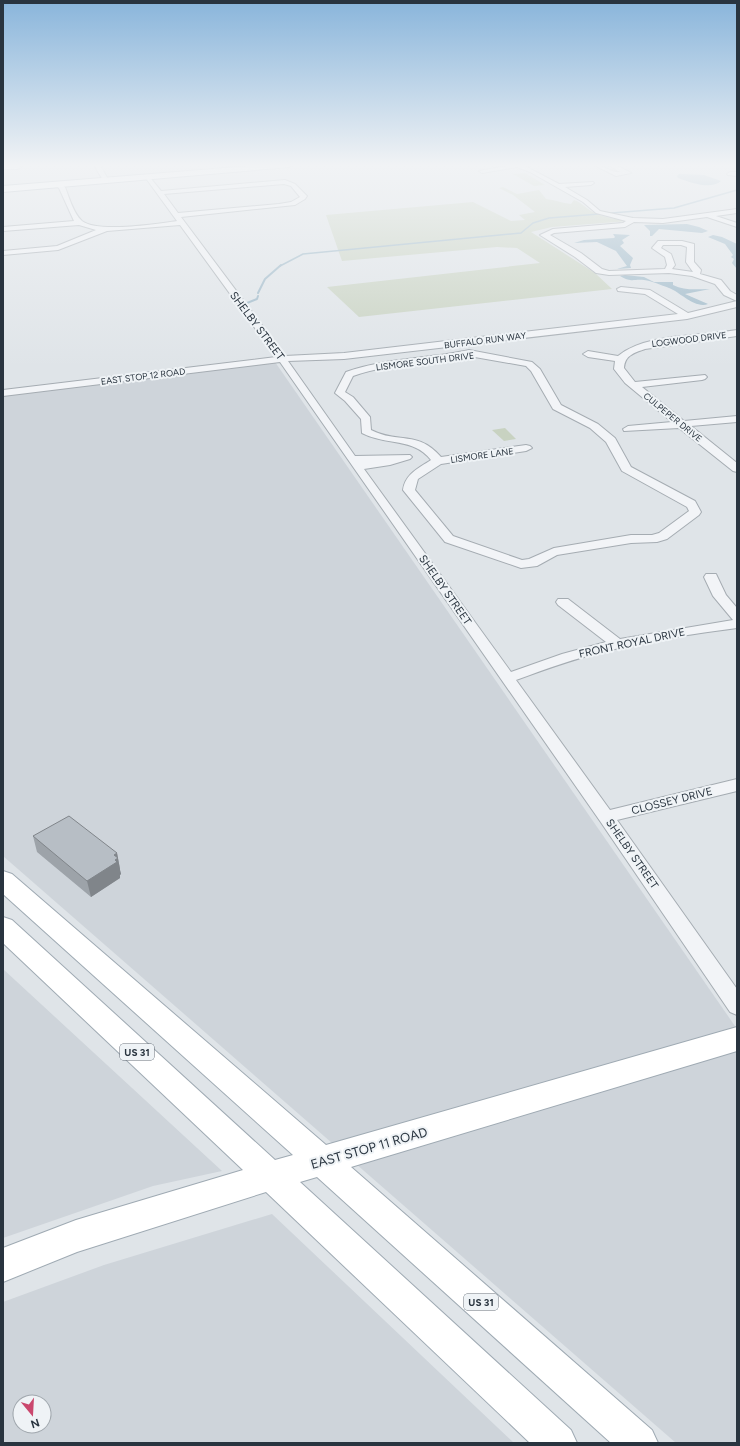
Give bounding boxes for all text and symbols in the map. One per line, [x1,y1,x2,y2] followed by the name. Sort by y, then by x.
[227,289,287,363] street label: SHELBY STREET
[443,329,527,350] street label: BUFFALO RUN WAY
[651,329,727,349] street label: LOGWOOD DRIVE
[375,350,475,372] street label: LISMORE SOUTH DRIVE
[100,365,186,387] street label: EAST STOP 12 ROAD
[641,390,705,444] street label: CULPEPER DRIVE
[450,445,514,465] street label: LISMORE LANE
[416,553,474,627] street label: SHELBY STREET
[578,625,686,661] street label: FRONT ROYAL DRIVE
[630,785,714,817] street label: CLOSSEY DRIVE
[603,817,661,891] street label: SHELBY STREET
[120,1044,154,1060] road number: US 31
[309,1124,429,1172] street label: EAST STOP 11 ROAD
[464,1294,498,1310] road number: US 31
[12,1394,52,1434] north arrow
[29,1416,41,1431] text: N

